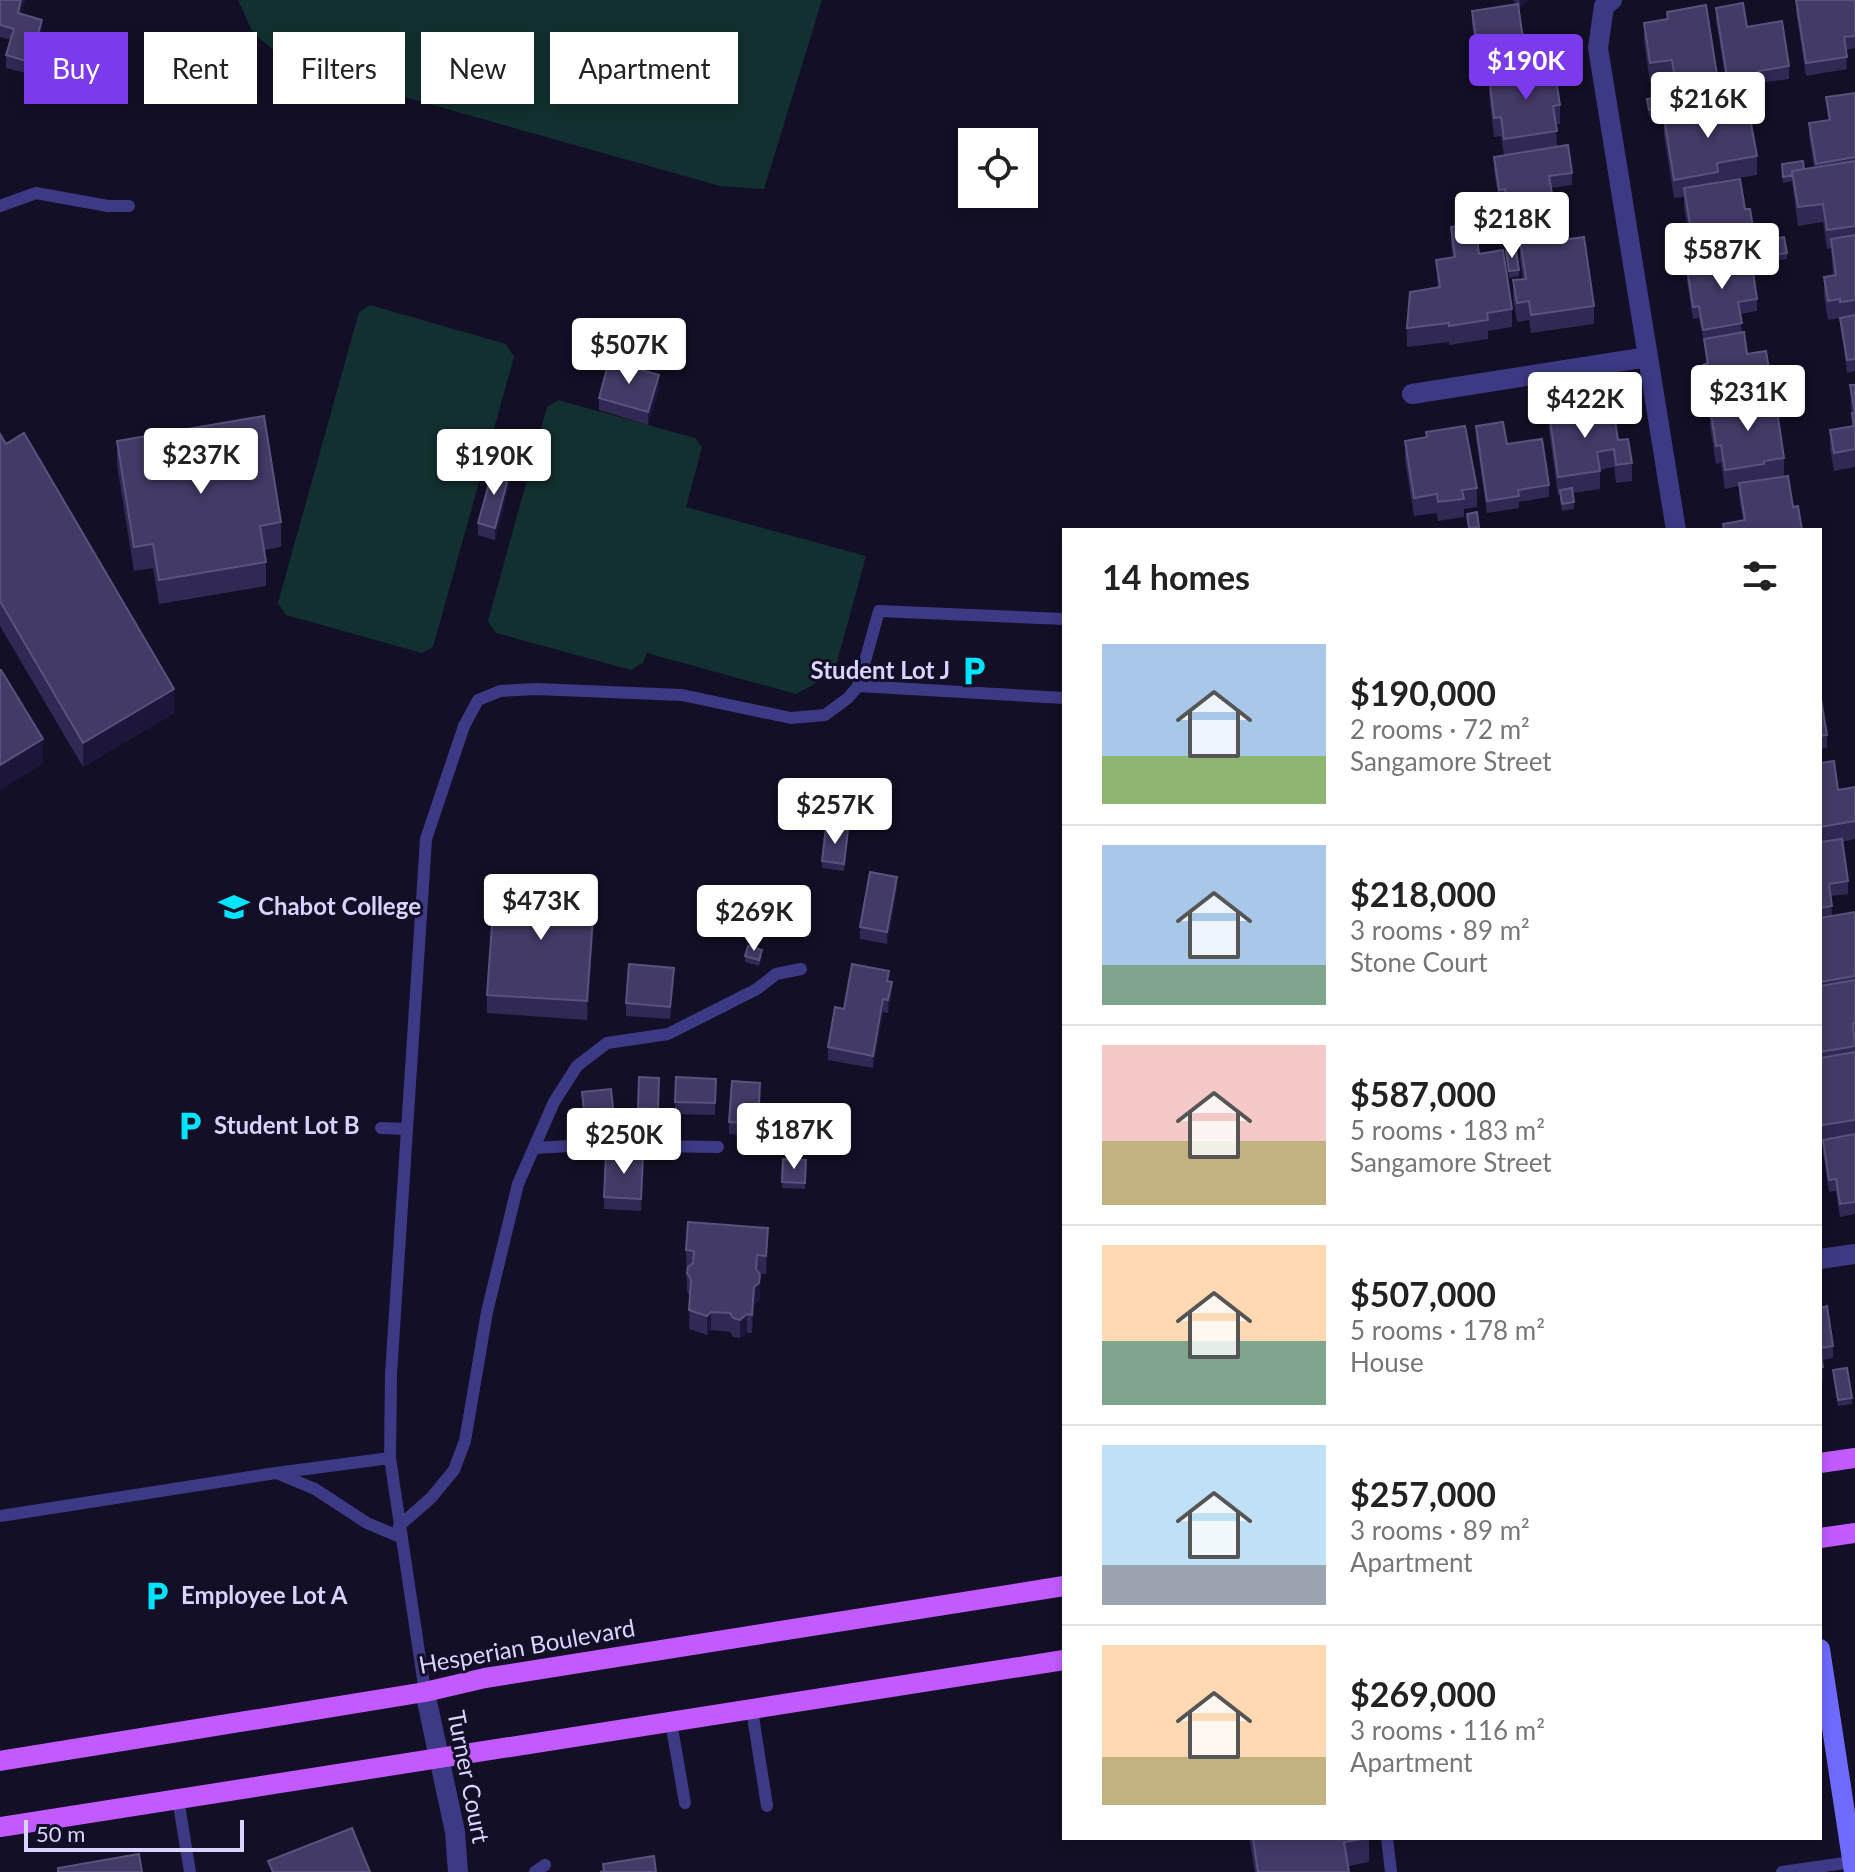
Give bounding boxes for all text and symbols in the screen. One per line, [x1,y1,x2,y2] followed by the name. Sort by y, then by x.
[24,32,128,104] chip: Buy
[144,32,257,104] chip: Rent
[273,32,405,104] chip: Filters
[421,32,534,104] chip: New
[550,32,738,104] chip: Apartment
[1470,34,1582,102] pin: $190K
[1487,44,1565,76] text: $190K
[1652,72,1764,140] pin: $216K
[1669,82,1747,114] text: $216K
[958,128,1038,208] map controls
[958,128,1038,208] button: locate
[1456,192,1568,260] pin: $218K
[1473,202,1551,234] text: $218K
[1666,223,1778,291] pin: $587K
[1683,233,1761,265] text: $587K
[573,318,685,386] pin: $507K
[590,328,668,360] text: $507K
[1692,365,1804,433] pin: $231K
[1529,372,1641,440] pin: $422K
[1709,375,1787,407] text: $231K
[1546,382,1624,414] text: $422K
[145,428,257,496] pin: $237K
[438,429,550,497] pin: $190K
[162,438,240,470] text: $237K
[455,439,533,471] text: $190K
[1738,554,1782,598] icon: filters
[1102,556,1250,597] text: 14 homes
[957,654,991,688] parking icon: Student Lot J
[811,655,950,684] place label: Student Lot J
[1350,672,1496,713] text: $190,000
[1166,676,1262,772] icon: home
[1350,713,1530,745] text: 2 rooms · 72 m²
[1350,745,1552,777] text: Sangamore Street
[779,778,891,846] pin: $257K
[796,788,874,820] text: $257K
[1350,873,1496,914] text: $218,000
[485,874,597,942] pin: $473K
[1166,877,1262,973] icon: home
[502,884,580,916] text: $473K
[698,885,810,953] pin: $269K
[217,890,251,924] school or university icon: Chabot College
[258,891,421,920] place label: Chabot College
[715,895,793,927] text: $269K
[1350,914,1530,946] text: 3 rooms · 89 m²
[1350,946,1488,978] text: Stone Court
[1350,1073,1496,1114] text: $587,000
[1166,1077,1262,1173] icon: home
[738,1103,850,1171] pin: $187K
[568,1108,680,1176] pin: $250K
[173,1109,207,1143] parking icon: Student Lot B
[214,1110,360,1139] place label: Student Lot B
[755,1113,833,1145] text: $187K
[1350,1114,1545,1146] text: 5 rooms · 183 m²
[585,1118,663,1150] text: $250K
[1350,1146,1552,1178] text: Sangamore Street
[1350,1273,1496,1314] text: $507,000
[1166,1277,1262,1373] icon: home
[1350,1314,1545,1346] text: 5 rooms · 178 m²
[1350,1346,1424,1378] text: House
[1350,1473,1496,1514] text: $257,000
[1166,1477,1262,1573] icon: home
[1350,1514,1530,1546] text: 3 rooms · 89 m²
[1350,1546,1473,1578] text: Apartment
[140,1579,174,1613] parking icon: Employee Lot A
[181,1580,348,1609] place label: Employee Lot A
[416,1612,637,1679] street label: Hesperian Boulevard
[1350,1673,1496,1714] text: $269,000
[1166,1677,1262,1773] icon: home
[442,1708,497,1846] street label: Turner Court
[1350,1714,1545,1746] text: 3 rooms · 116 m²
[1350,1746,1473,1778] text: Apartment
[24,1816,244,1852] scale bar
[36,1820,85,1847] text: 50 m

